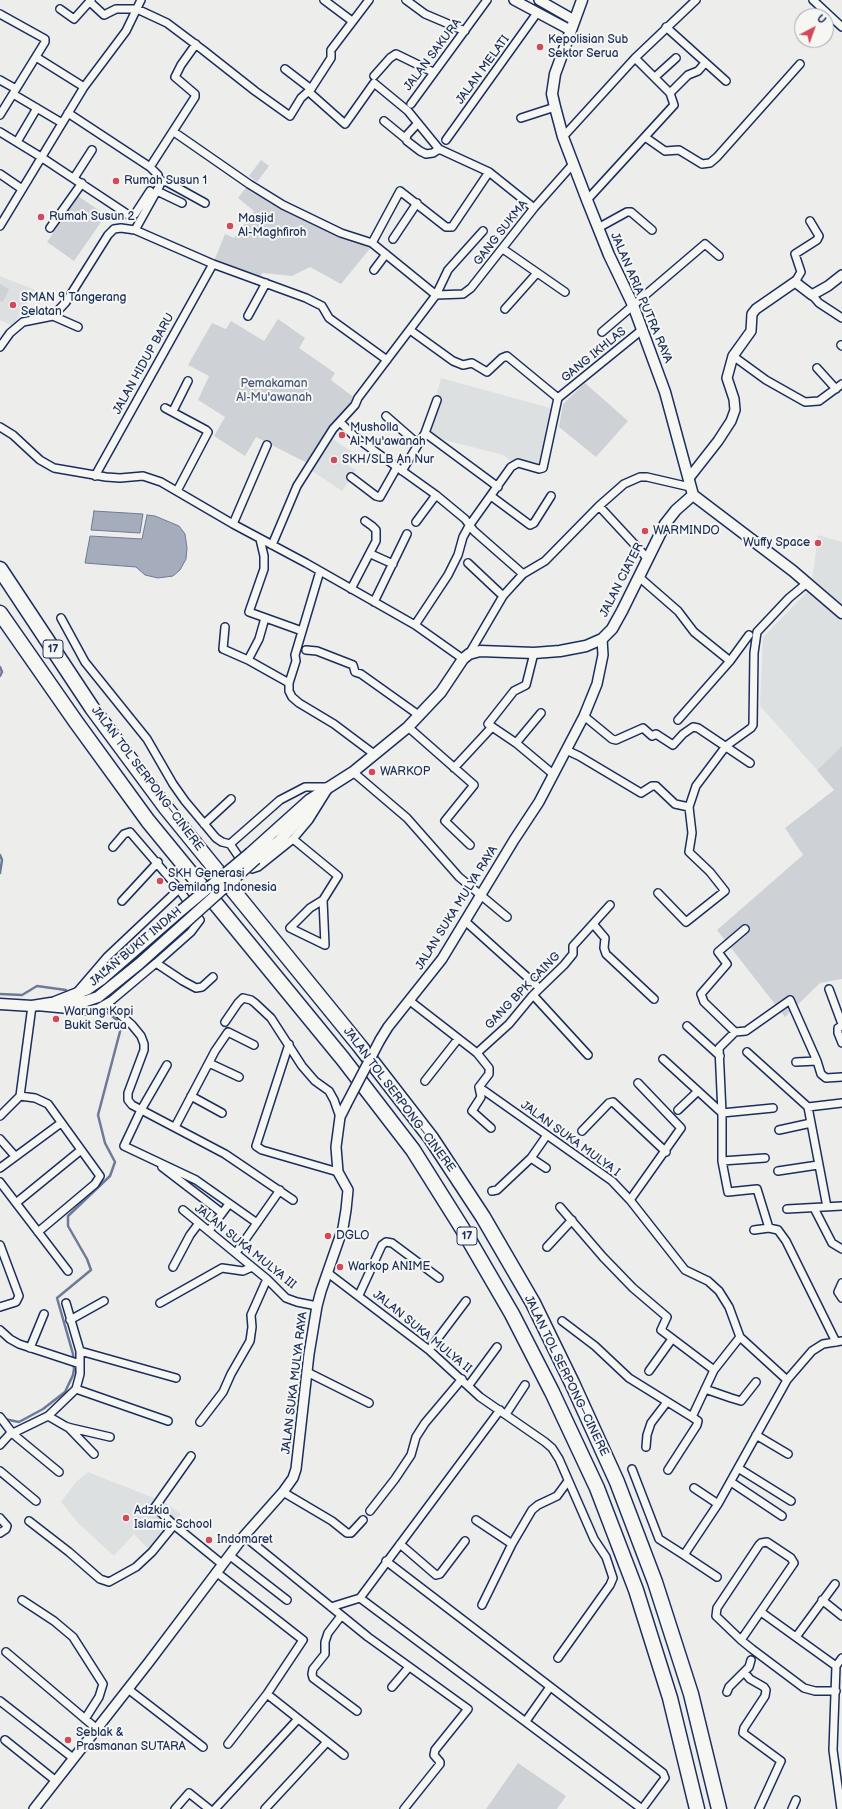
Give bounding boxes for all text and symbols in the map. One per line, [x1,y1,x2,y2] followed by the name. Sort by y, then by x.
[794,8,834,48] north arrow
[814,12,829,27] text: U
[401,16,465,94] street label: JALAN SAKURA
[453,33,513,107] street label: JALAN MELATI
[548,33,628,61] place label: Kepolisian Sub Sektor Serua
[535,42,545,52] marker: Kepolisian Sub Sektor Serua
[124,174,207,188] place label: Rumah Susun 1
[111,176,121,186] marker: Rumah Susun 1
[471,197,531,269] street label: GANG SUKMA
[49,210,134,224] place label: Rumah Susun 2
[36,212,46,222] marker: Rumah Susun 2
[238,212,306,240] place label: Masjid Al-Maghfiroh
[225,221,235,231] marker: Masjid Al-Maghfiroh
[607,231,675,365] street label: JALAN ARIA PUTRA RAYA
[21,291,127,319] place label: SMAN 9 Tangerang Selatan
[8,300,18,310] marker: SMAN 9 Tangerang Selatan
[110,311,178,417] street label: JALAN HIDUP BARU
[559,325,629,385] street label: GANG IKHLAS
[236,377,312,405] park label: Pemakaman Al-Mu'awanah
[350,421,426,449] place label: Musholla Al-Mu'awanah
[337,430,347,440] marker: Musholla Al-Mu'awanah
[342,453,434,467] place label: SKH/SLB An Nur
[329,455,339,465] marker: SKH/SLB An Nur
[653,524,720,538] place label: WARMINDO
[640,526,650,536] marker: WARMINDO
[743,536,810,550] place label: Wuffy Space
[813,538,823,548] marker: Wuffy Space
[597,540,647,620] street label: JALAN CIATER
[43,640,63,658] road number: 17
[88,704,206,854] street label: JALAN TOL SERPONG–CINERE
[380,765,430,779] place label: WARKOP
[367,767,377,777] marker: WARKOP
[413,843,501,973] street label: JALAN SUKA MULYA RAYA
[168,867,277,895] place label: SKH Generasi Gemilang Indonesia
[155,876,165,886] marker: SKH Generasi Gemilang Indonesia
[87,904,185,990] street label: JALAN BUKIT INDAH
[482,949,564,1033] street label: GANG BPK CAING
[64,1005,133,1033] place label: Warung Kopi Bukit Serua
[51,1014,61,1024] marker: Warung Kopi Bukit Serua
[340,1025,458,1175] street label: JALAN TOL SERPONG–CINERE
[518,1098,622,1180] street label: JALAN SUKA MULYA I
[191,1202,299,1292] street label: JALAN SUKA MULYA III
[457,1227,477,1245] road number: 17
[336,1229,369,1243] place label: DGLO
[323,1231,333,1241] marker: DGLO
[348,1260,430,1274] place label: Warkop ANIME
[335,1262,345,1272] marker: Warkop ANIME
[370,1288,474,1376] street label: JALAN SUKA MULYA II
[521,1293,611,1459] street label: JALAN TOL SERPONG–CINERE
[279,1311,311,1455] street label: JALAN SUKA MULYA RAYA
[134,1504,212,1532] place label: Adzkia Islamic School
[121,1513,131,1523] marker: Adzkia Islamic School
[217,1533,273,1547] place label: Indomaret
[204,1535,214,1545] marker: Indomaret
[76,1726,186,1754] place label: Seblak & Prasmanan SUTARA
[63,1735,73,1745] marker: Seblak & Prasmanan SUTARA

